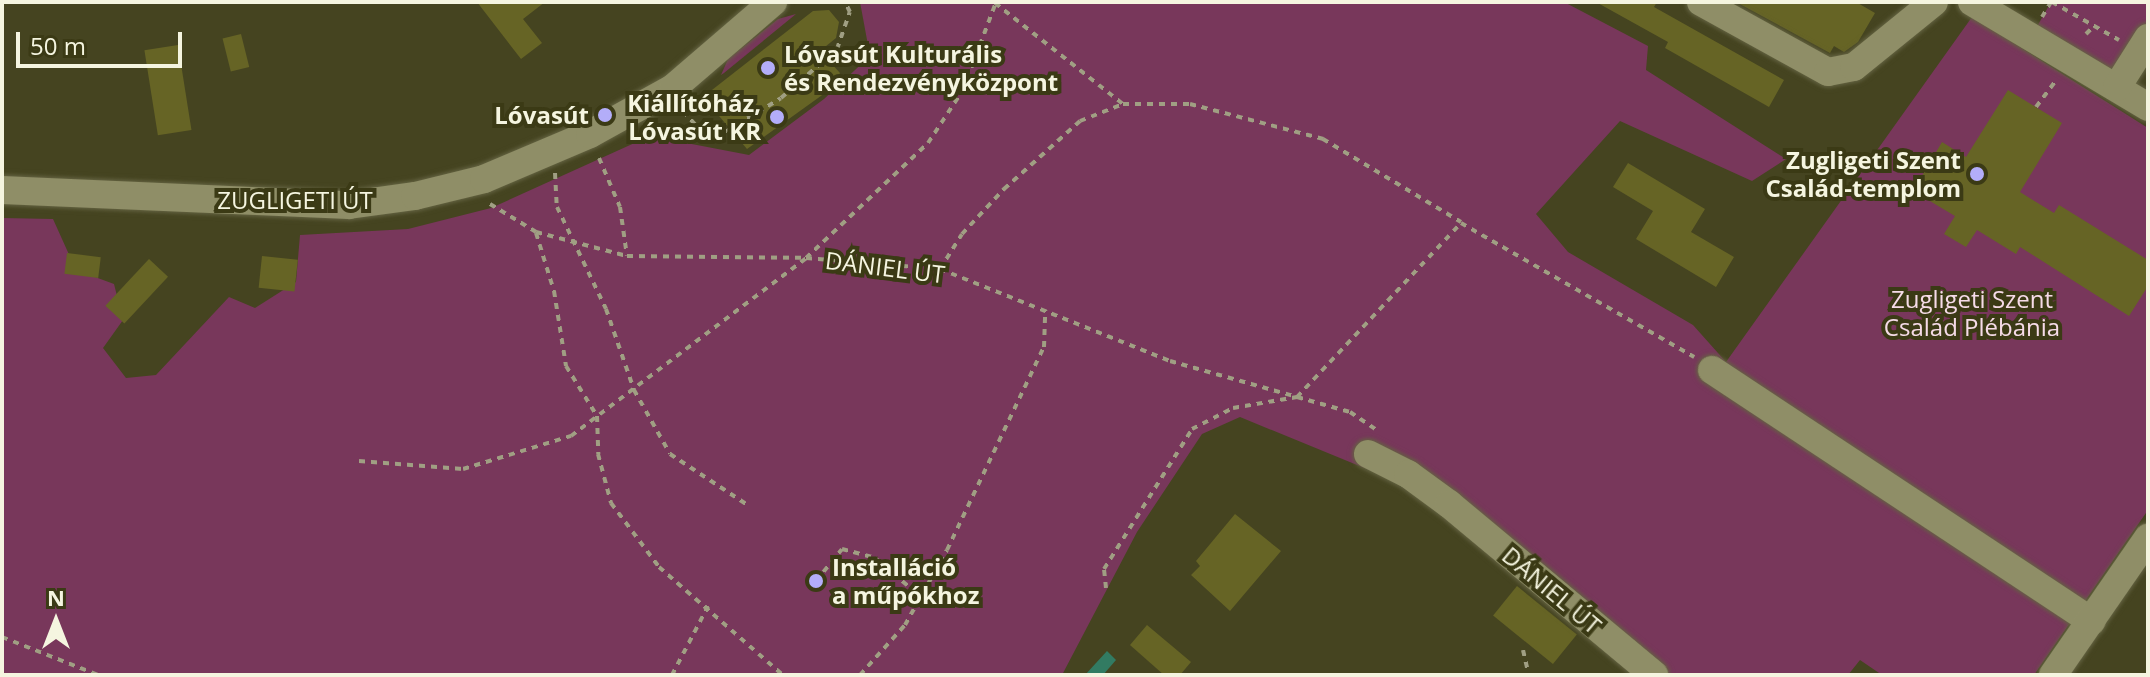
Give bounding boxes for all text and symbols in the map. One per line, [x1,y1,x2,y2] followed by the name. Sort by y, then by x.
[20,16,186,66] scale bar
[30,29,86,62] text: 50 m
[784,40,1058,96] place label: Lóvasút Kulturális és Rendezvényközpont
[759,59,777,77] marker: Lóvasút Kulturális és Rendezvényközpont
[627,89,761,145] place label: Kiállítóház, Lóvasút KR
[494,101,589,129] place label: Lóvasút
[596,106,614,124] marker: Lóvasút
[768,108,786,126] marker: Kiállítóház, Lóvasút KR
[1765,146,1961,202] place label: Zugligeti Szent Család-templom
[1968,165,1986,183] marker: Zugligeti Szent Család-templom
[217,186,373,214] street label: ZUGLIGETI ÚT
[824,245,946,289] street label: DÁNIEL ÚT
[1884,285,2060,341] park label: Zugligeti Szent Család Plébánia
[1497,540,1607,640] street label: DÁNIEL ÚT
[832,553,979,609] place label: Installáció a műpókhoz
[807,572,825,590] marker: Installáció a műpókhoz
[16,581,96,661] north arrow
[47,582,65,612] text: N

